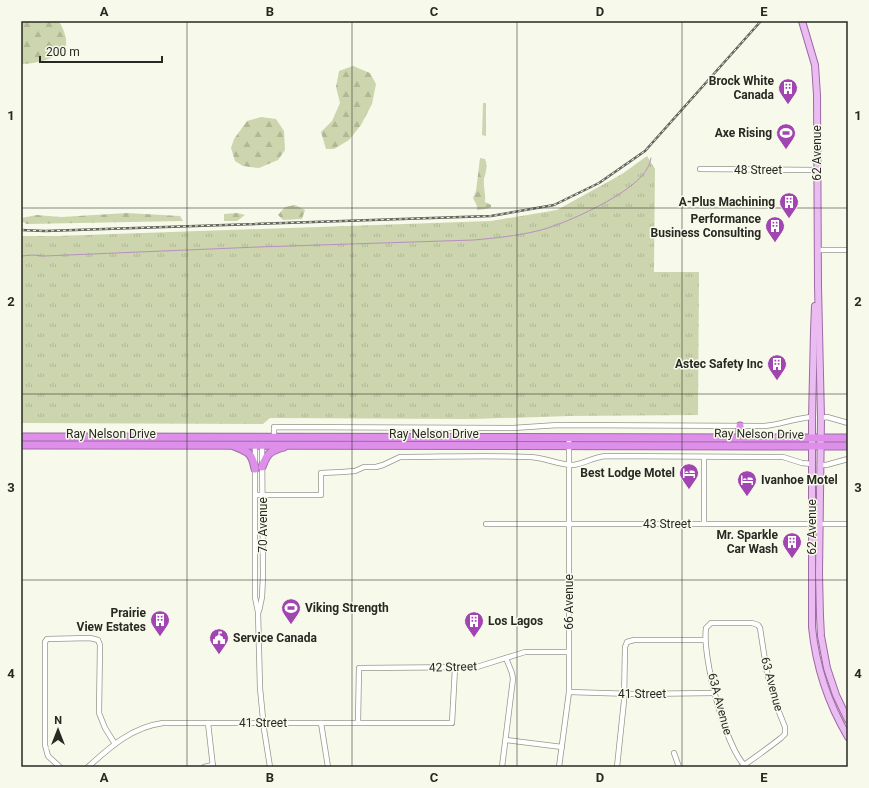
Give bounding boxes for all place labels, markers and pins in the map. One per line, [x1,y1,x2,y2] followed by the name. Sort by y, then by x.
[709,74,775,102] place label: Brock White Canada
[777,77,799,105] building icon: Brock White Canada
[775,122,797,150] sports icon: Axe Rising
[715,126,772,140] place label: Axe Rising
[778,191,800,219] building icon: A-Plus Machining
[679,195,775,209] place label: A-Plus Machining
[651,212,762,240] place label: Performance Business Consulting
[764,215,786,243] building icon: Performance Business Consulting
[766,353,788,381] building icon: Astec Safety Inc
[675,357,763,371] place label: Astec Safety Inc
[678,462,700,490] hotel icon: Best Lodge Motel
[580,466,675,480] place label: Best Lodge Motel
[736,469,758,497] hotel icon: Ivanhoe Motel
[761,473,838,487] place label: Ivanhoe Motel
[717,528,779,556] place label: Mr. Sparkle Car Wash
[781,531,803,559] building icon: Mr. Sparkle Car Wash
[280,597,302,625] sports icon: Viking Strength
[305,601,389,615] place label: Viking Strength
[77,606,147,634] place label: Prairie View Estates
[149,609,171,637] building icon: Prairie View Estates
[463,610,485,638] building icon: Los Lagos
[488,614,543,628] place label: Los Lagos
[208,627,230,655] public building icon: Service Canada
[233,631,318,645] place label: Service Canada

